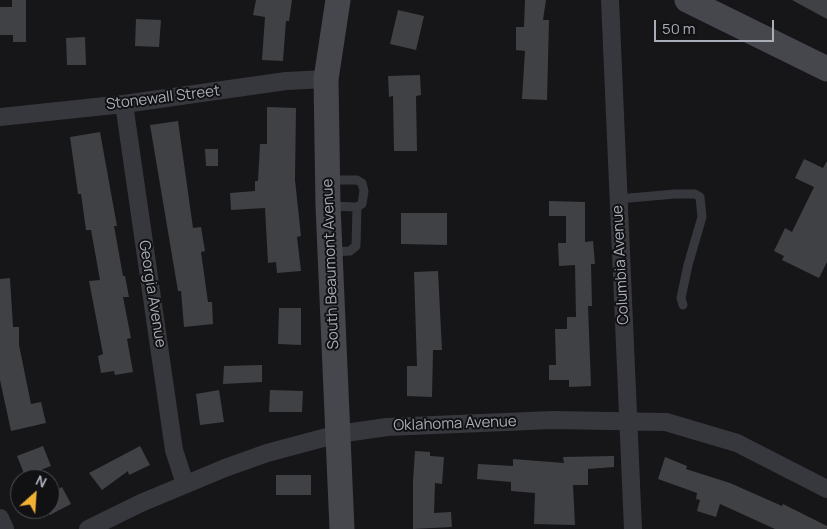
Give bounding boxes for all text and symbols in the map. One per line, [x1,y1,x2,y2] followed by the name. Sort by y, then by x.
[657,10,777,42] scale bar
[662,18,696,39] text: 50 m
[105,82,221,114] street label: Stonewall Street
[319,178,343,350] street label: South Beaumont Avenue
[609,205,633,325] street label: Columbia Avenue
[135,239,169,349] street label: Georgia Avenue
[393,413,517,435] street label: Oklahoma Avenue
[10,469,60,519] north arrow
[33,470,50,492] text: N

